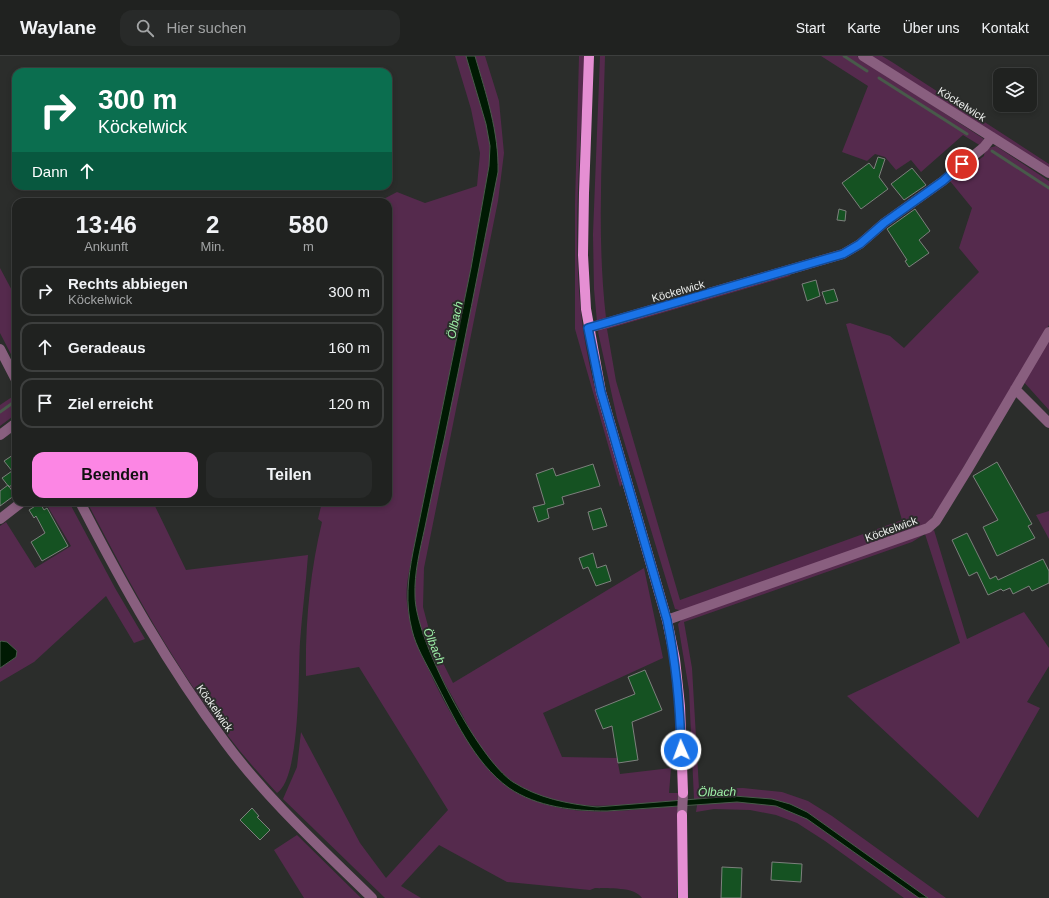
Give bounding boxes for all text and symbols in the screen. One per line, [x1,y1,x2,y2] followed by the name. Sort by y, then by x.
[120,10,400,46] search box
[20,17,96,38] text: Waylane
[134,17,156,39] icon: search
[166,19,246,36] text: Hier suchen
[796,20,825,36] text: Start
[847,20,881,36] text: Karte
[903,20,960,36] text: Über uns
[982,20,1029,36] text: Kontakt
[993,68,1037,112] map controls
[993,68,1037,112] button: layers
[32,84,84,136] icon: right
[98,84,177,115] text: 300 m
[936,84,989,124] street label: Köckelwick
[98,117,187,137] text: Köckelwick
[945,147,979,181] pin
[951,153,973,175] icon: arrive
[76,160,98,182] icon: ahead
[32,163,68,180] text: Dann
[76,211,137,238] text: 13:46
[206,211,219,238] text: 2
[288,211,329,238] text: 580
[84,239,128,254] text: Ankunft
[200,239,225,254] text: Min.
[303,239,314,254] text: m
[68,275,188,292] text: Rechts abbiegen
[650,278,706,304] street label: Köckelwick
[34,280,56,302] icon: right
[328,283,370,300] text: 300 m
[68,292,132,307] text: Köckelwick
[444,300,466,340] water label: Ölbach
[34,336,56,358] icon: ahead
[68,339,146,356] text: Geradeaus
[328,339,370,356] text: 160 m
[34,392,56,414] icon: arrive
[68,395,153,412] text: Ziel erreicht
[328,395,370,412] text: 120 m
[32,452,198,498] button: Beenden
[206,452,372,498] button: Teilen
[863,514,919,544] street label: Köckelwick
[420,626,448,667] water label: Ölbach
[194,682,236,734] street label: Köckelwick
[660,729,702,771] position arrow
[698,785,736,799] water label: Ölbach

